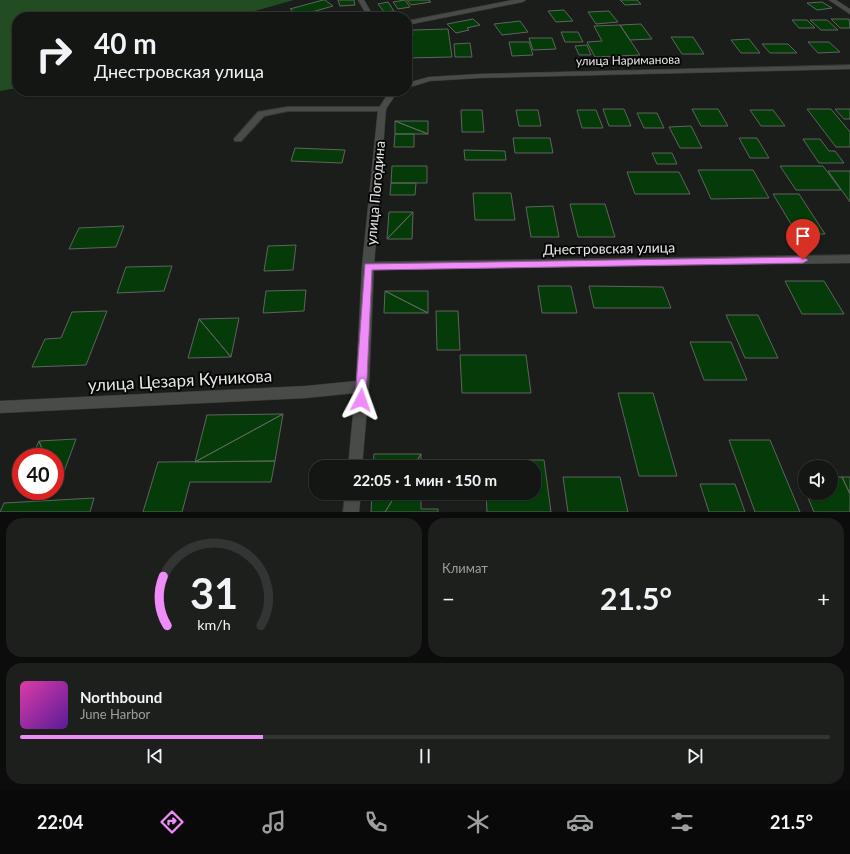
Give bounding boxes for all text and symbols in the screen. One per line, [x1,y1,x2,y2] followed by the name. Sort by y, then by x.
[94,26,157,60] text: 40 m
[28,28,80,80] icon: right
[576,52,680,68] street label: улица Нариманова
[94,60,264,82] text: Днестровская улица
[362,140,388,246] street label: улица Погодина
[786,219,820,260] pin
[792,225,814,247] icon: arrive
[543,238,675,258] street label: Днестровская улица
[87,365,273,395] street label: улица Цезаря Куникова
[340,379,382,421] position arrow
[12,448,64,500] speed limit sign: 40
[798,460,838,500] map controls
[798,460,838,500] button: sound
[353,471,497,489] text: 22:05 · 1 мин · 150 m
[442,560,488,576] text: Климат
[190,567,238,617] text: 31
[600,580,672,616] text: 21.5°
[442,585,455,612] text: −
[817,585,830,612] text: +
[197,615,231,632] text: km/h
[80,688,162,706] text: Northbound
[80,706,150,722] text: June Harbor
[144,745,166,767] icon: previous
[414,745,436,767] icon: pause
[684,745,706,767] icon: next
[158,808,186,836] icon: directions
[260,808,288,836] icon: music
[362,808,390,836] icon: phone
[464,808,492,836] icon: climate
[566,808,594,836] icon: car
[668,808,696,836] icon: filters
[37,811,83,833] text: 22:04
[770,811,813,833] text: 21.5°

